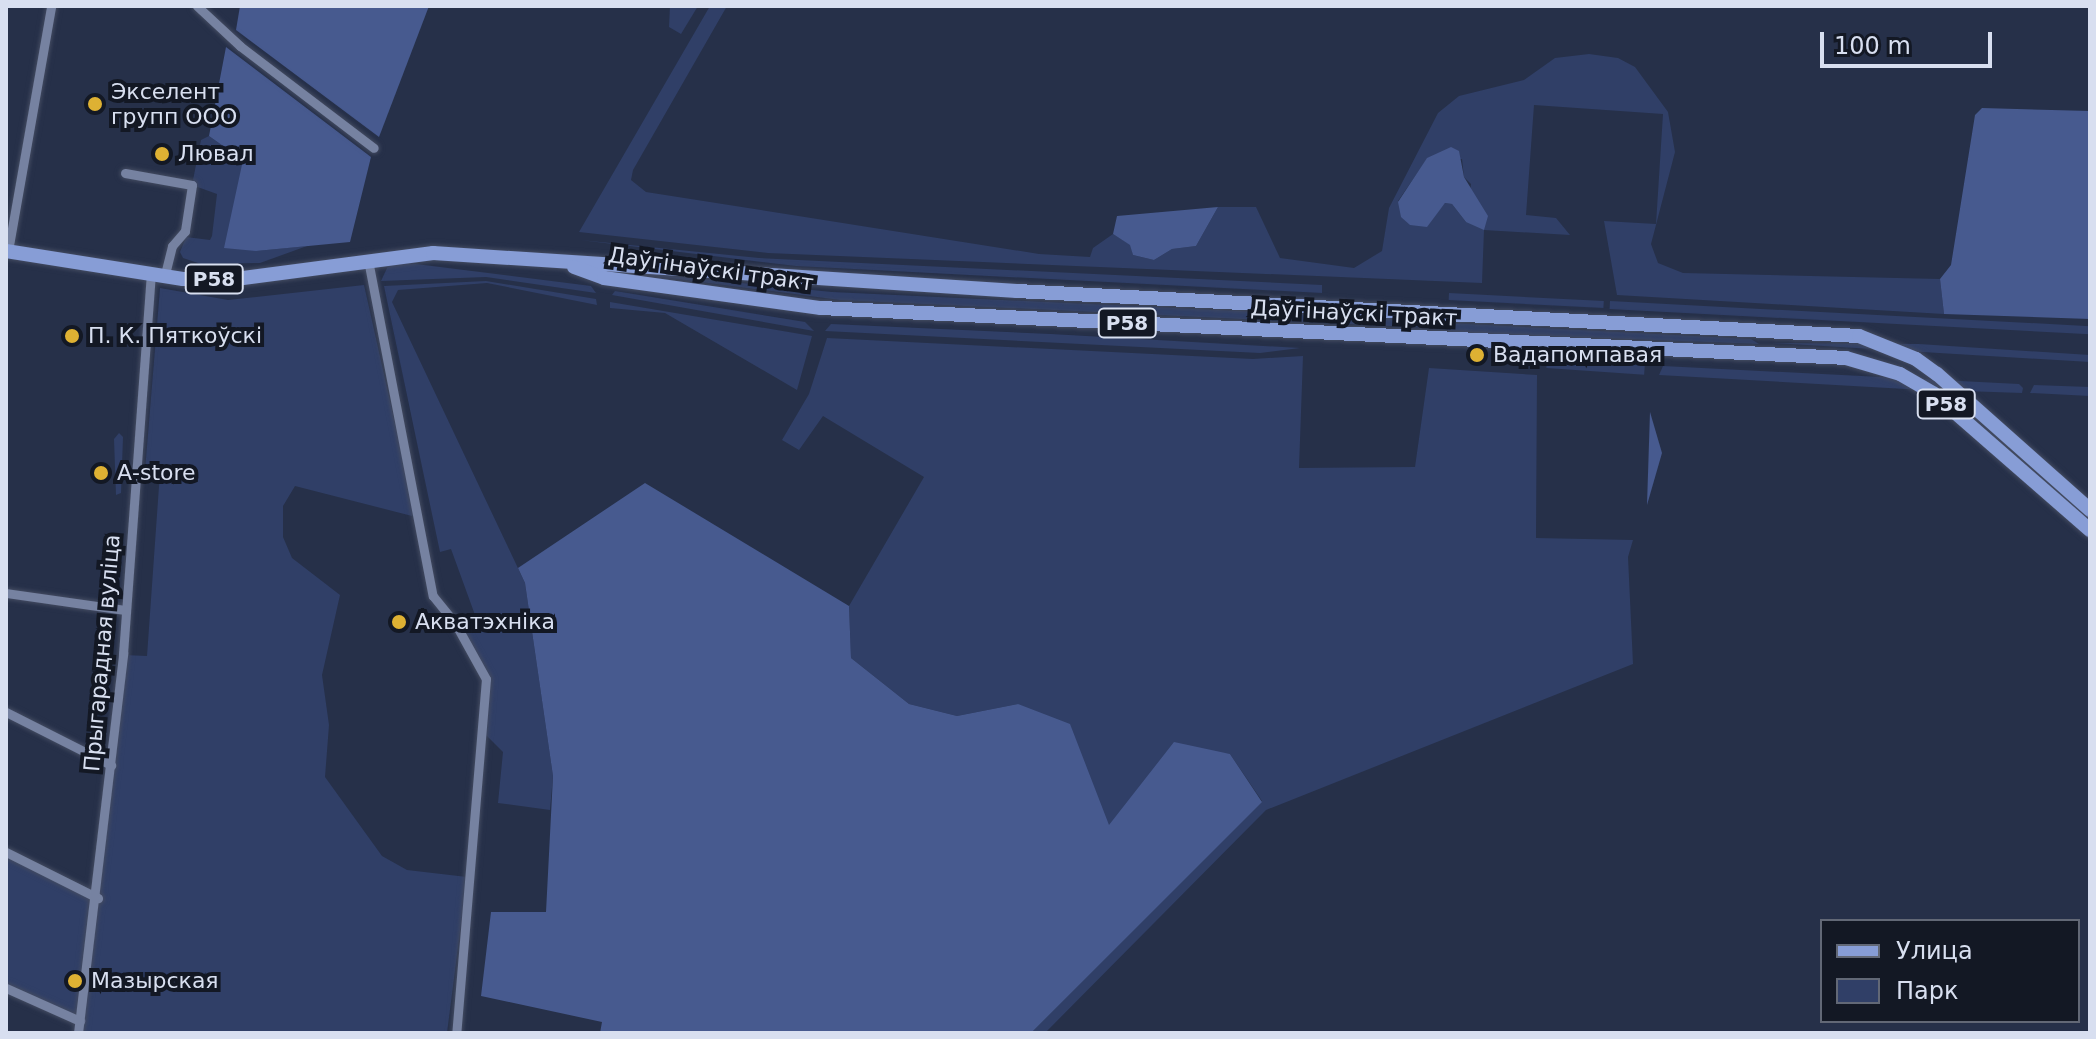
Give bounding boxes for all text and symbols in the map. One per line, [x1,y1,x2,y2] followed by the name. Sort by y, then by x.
[1824,16,1996,66] scale bar
[1834,32,1911,60] text: 100 m
[111,78,237,130] place label: Экселент групп ООО
[86,95,104,113] marker: Экселент групп ООО
[178,141,254,167] place label: Лювал
[153,145,171,163] marker: Лювал
[607,242,815,296] street label: Даўгінаўскі тракт
[184,263,244,295] road number: Р58
[1250,294,1458,332] street label: Даўгінаўскі тракт
[1097,307,1157,339] road number: Р58
[88,323,262,349] place label: П. К. Пяткоўскі
[63,327,81,345] marker: П. К. Пяткоўскі
[1493,342,1662,368] place label: Вадапомпавая
[1468,346,1486,364] marker: Вадапомпавая
[1916,388,1976,420] road number: Р58
[117,460,196,486] place label: А-store
[92,464,110,482] marker: А-store
[78,533,126,773] street label: Прыгарадная вуліца
[415,609,555,635] place label: Акватэхніка
[390,613,408,631] marker: Акватэхніка
[1820,919,2080,1023] legend
[1896,937,1973,965] text: Улица
[91,968,219,994] place label: Мазырская
[66,972,84,990] marker: Мазырская
[1896,977,1958,1005] text: Парк

